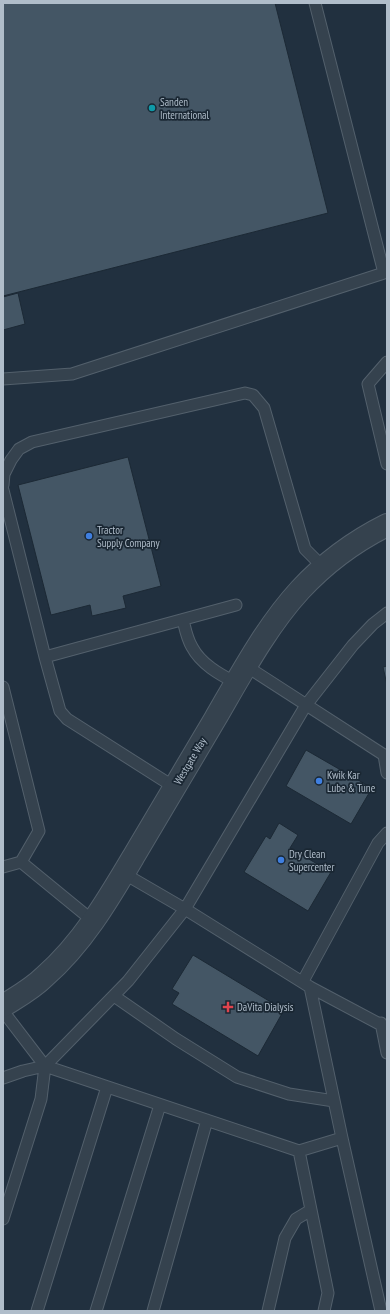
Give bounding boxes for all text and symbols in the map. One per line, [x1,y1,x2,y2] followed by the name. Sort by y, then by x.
[160,95,210,122] place label: Sanden International
[147,103,157,113] marker: Sanden International
[97,523,160,550] place label: Tractor Supply Company
[84,531,94,541] marker: Tractor Supply Company
[170,734,210,787] street label: Westgate Way
[327,768,376,795] place label: Kwik Kar Lube & Tune
[314,776,324,786] marker: Kwik Kar Lube & Tune
[289,847,334,874] place label: Dry Clean Supercenter
[276,855,286,865] marker: Dry Clean Supercenter
[237,1000,294,1014] place label: DaVita Dialysis
[222,1001,234,1013] marker: DaVita Dialysis

